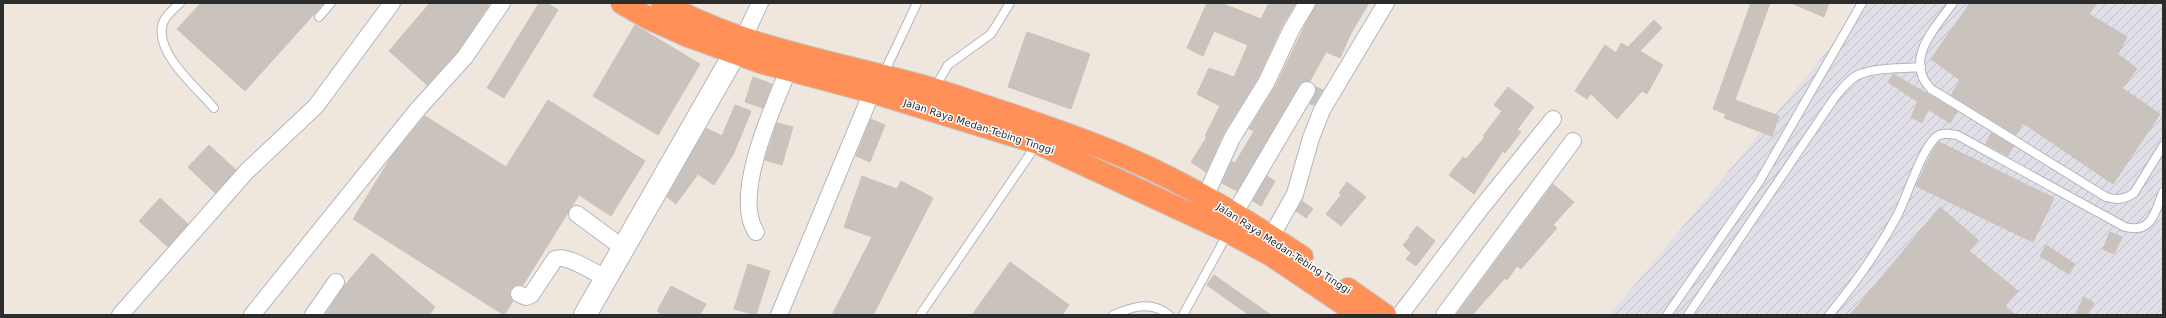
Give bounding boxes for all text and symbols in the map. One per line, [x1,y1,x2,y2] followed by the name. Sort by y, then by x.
[901,97,1056,156] street label: Jalan Raya Medan-Tebing Tinggi
[1214,200,1353,296] street label: Jalan Raya Medan-Tebing Tinggi

